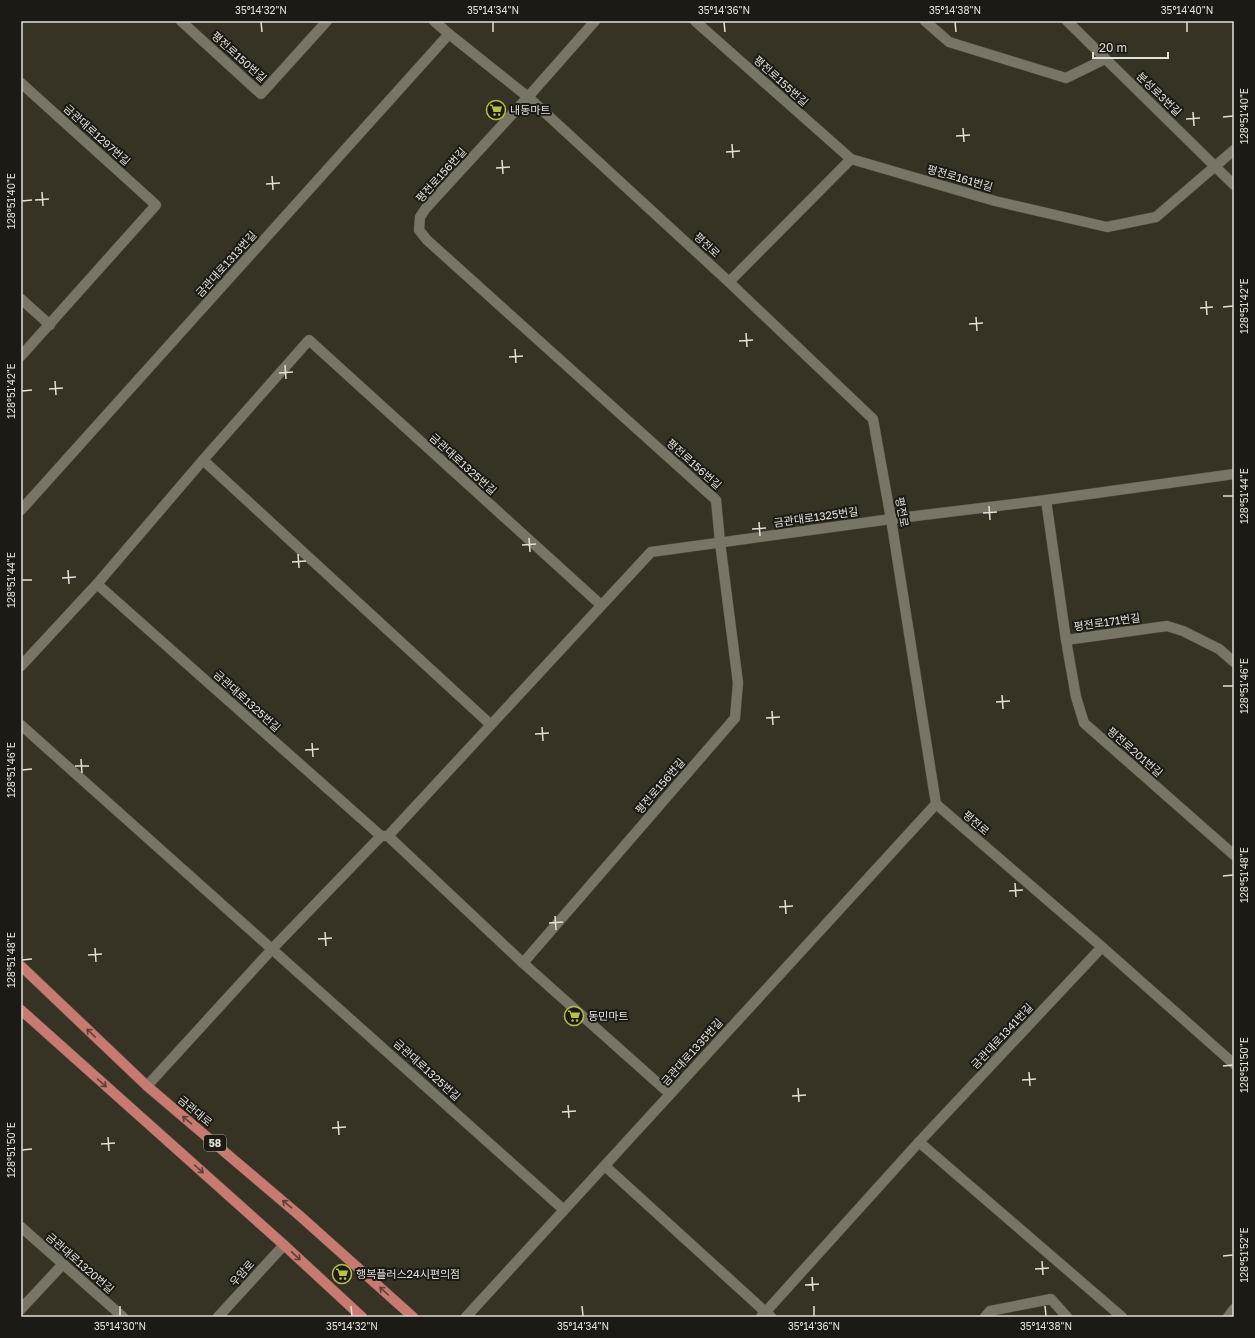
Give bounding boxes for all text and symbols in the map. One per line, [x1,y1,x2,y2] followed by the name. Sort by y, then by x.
[235,4,287,16] text: 35°14'32"N
[467,4,519,16] text: 35°14'34"N
[698,4,750,16] text: 35°14'36"N
[929,4,981,16] text: 35°14'38"N
[1161,4,1213,16] text: 35°14'40"N
[209,29,269,85] street label: 평전로150번길
[1093,34,1168,60] scale bar
[1099,40,1127,55] text: 20 m
[751,53,811,108] street label: 평전로155번길
[1134,69,1184,118] street label: 분성로3번길
[1238,88,1250,144] text: 128°51'40"E
[485,99,507,121] supermarket icon: 내동마트
[61,101,133,168] street label: 금관대로1297번길
[510,103,550,116] place label: 내동마트
[413,145,469,205] street label: 평전로156번길
[926,162,995,193] street label: 평전로161번길
[5,173,17,229] text: 128°51'40"E
[193,228,259,299] street label: 금관대로1313번길
[692,230,723,260] street label: 평전로
[1238,278,1250,334] text: 128°51'42"E
[5,363,17,419] text: 128°51'42"E
[427,430,499,497] street label: 금관대로1325번길
[664,436,724,492] street label: 평전로156번길
[1238,468,1250,524] text: 128°51'44"E
[893,496,912,528] street label: 평전로
[773,504,859,529] street label: 금관대로1325번길
[5,552,17,608] text: 128°51'44"E
[1073,610,1141,633] street label: 평전로171번길
[1238,658,1250,714] text: 128°51'46"E
[211,667,283,734] street label: 금관대로1325번길
[1105,724,1166,779] street label: 평전로201번길
[5,742,17,798] text: 128°51'46"E
[632,755,687,816] street label: 평전로156번길
[961,808,992,837] street label: 평전로
[1238,847,1250,903] text: 128°51'48"E
[5,932,17,988] text: 128°51'48"E
[968,1000,1035,1071] street label: 금관대로1341번길
[563,1005,585,1027] supermarket icon: 동민마트
[588,1009,628,1022] place label: 동민마트
[658,1016,725,1088] street label: 금관대로1335번길
[86,1028,96,1038] one-way arrow
[391,1036,463,1103] street label: 금관대로1325번길
[1238,1037,1250,1093] text: 128°51'50"E
[97,1078,107,1087] one-way arrow
[176,1093,215,1129] street label: 금관대로
[182,1116,193,1125] one-way arrow
[5,1122,17,1178] text: 128°51'50"E
[204,1135,226,1151] road number: 58
[194,1165,205,1174] one-way arrow
[281,1200,292,1209] one-way arrow
[1238,1227,1250,1283] text: 128°51'52"E
[44,1230,117,1296] street label: 금관대로1320번길
[291,1251,301,1261] one-way arrow
[227,1257,257,1288] street label: 우암로
[331,1263,353,1285] supermarket icon: 행복플러스24시편의점
[356,1267,460,1280] place label: 행복플러스24시편의점
[379,1287,389,1296] one-way arrow
[94,1320,146,1332] text: 35°14'30"N
[326,1320,378,1332] text: 35°14'32"N
[557,1320,609,1332] text: 35°14'34"N
[788,1320,840,1332] text: 35°14'36"N
[1020,1320,1072,1332] text: 35°14'38"N

